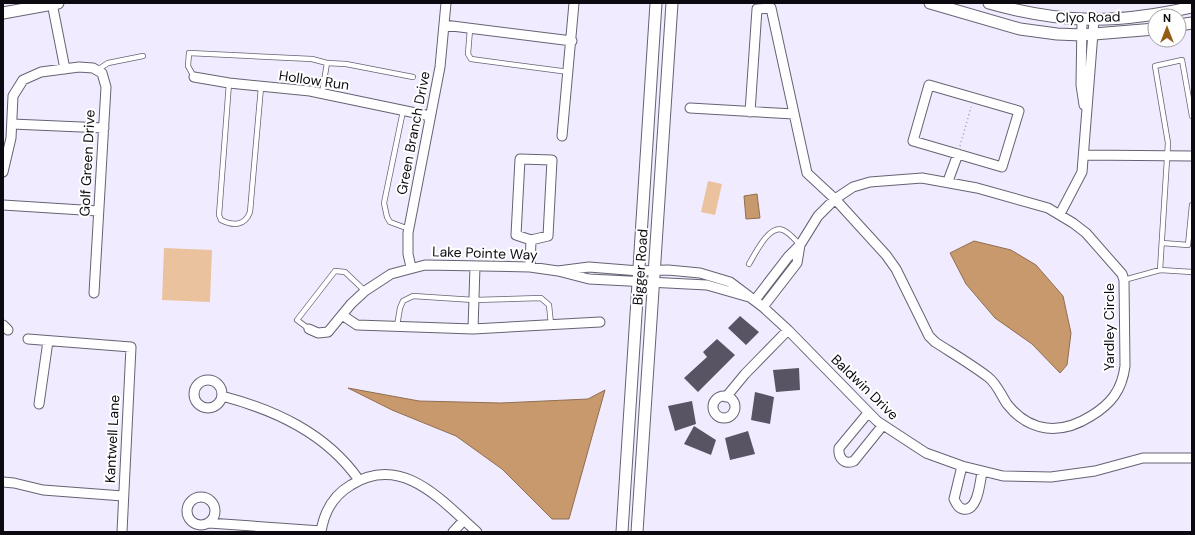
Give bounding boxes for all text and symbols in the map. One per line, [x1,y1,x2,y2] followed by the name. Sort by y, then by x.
[1055,7,1121,27] street label: Clyo Road
[1147,8,1187,48] north arrow
[1163,11,1171,25] text: N
[278,66,350,94] street label: Hollow Run
[392,70,434,196] street label: Green Branch Drive
[75,109,99,217] street label: Golf Green Drive
[628,228,652,306] street label: Bigger Road
[432,242,538,264] street label: Lake Pointe Way
[1100,283,1118,371] street label: Yardley Circle
[827,350,903,424] street label: Baldwin Drive
[101,394,123,484] street label: Kantwell Lane

